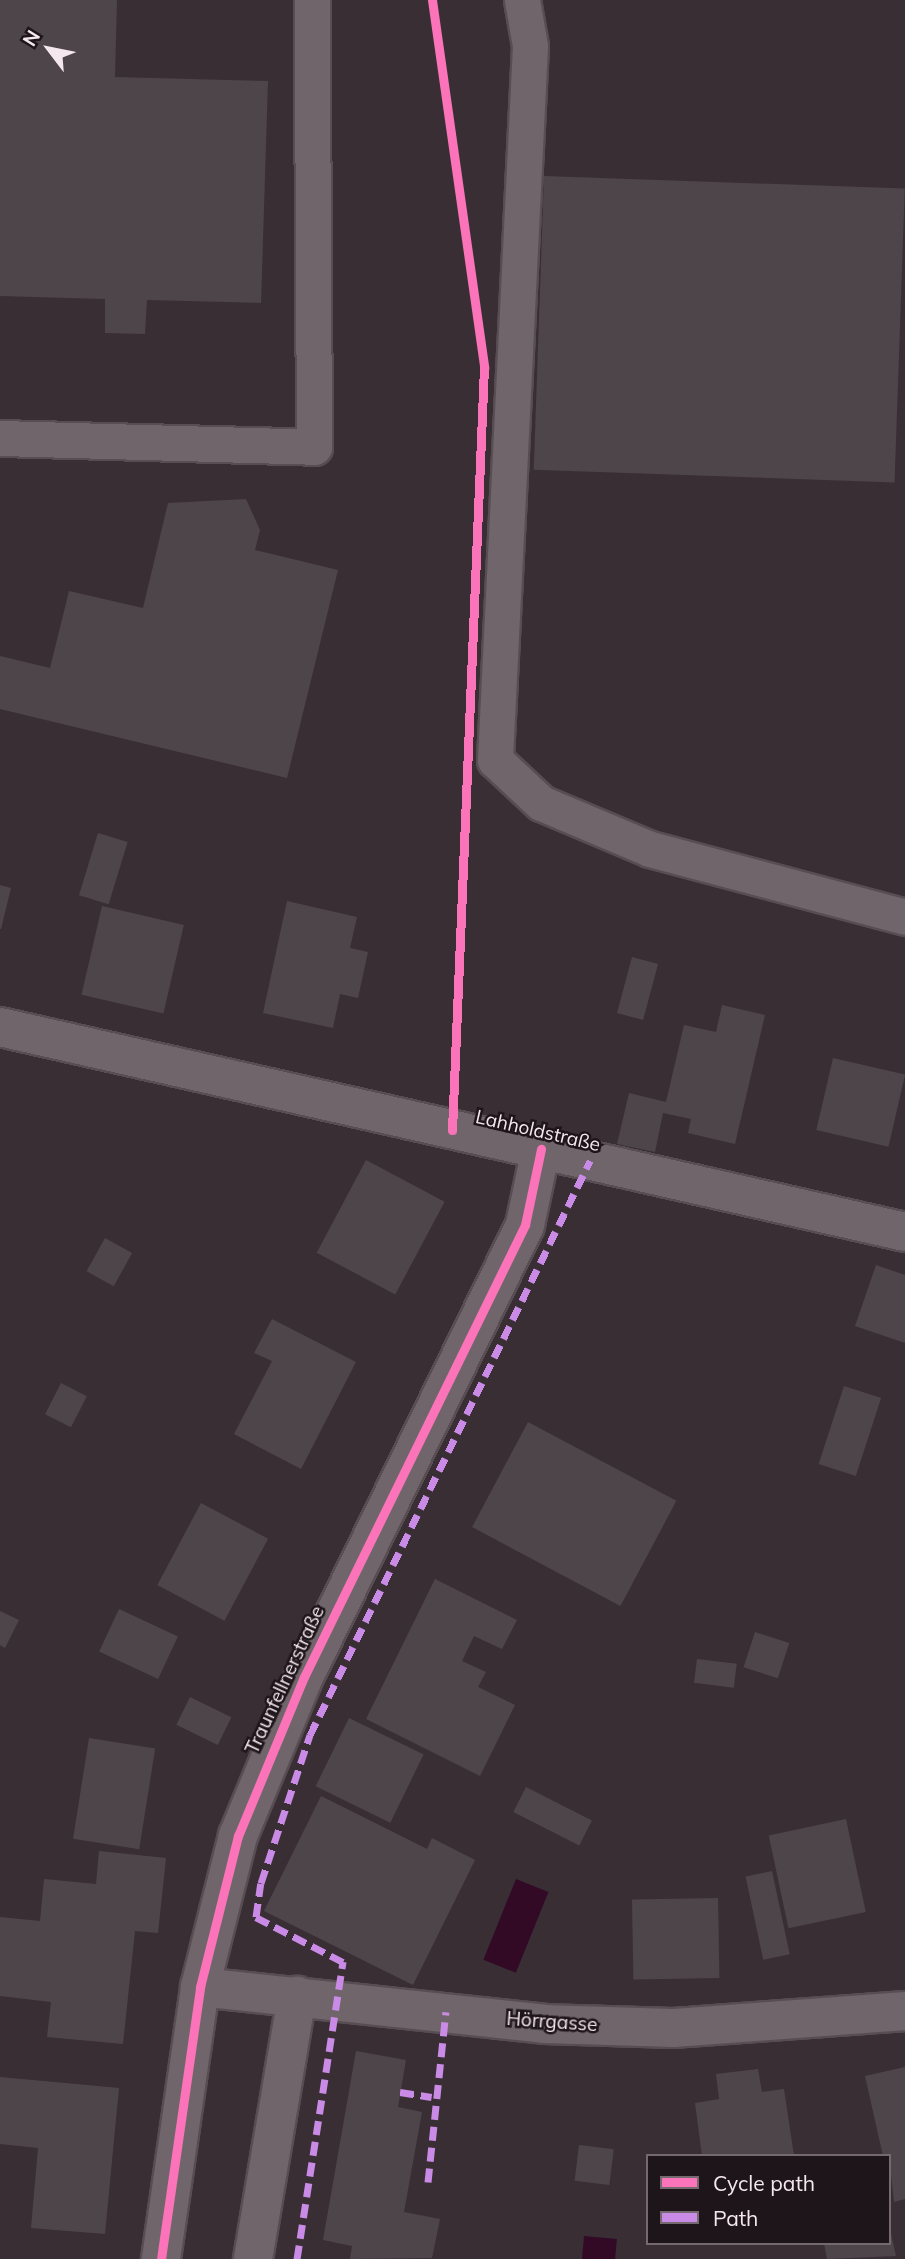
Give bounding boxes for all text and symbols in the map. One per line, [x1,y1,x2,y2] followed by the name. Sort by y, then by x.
[14,14,84,84] north arrow
[17,25,45,50] text: N
[473,1106,603,1156] street label: Lahholdstraße
[241,1602,329,1758] street label: Traunfellnerstraße
[506,2007,598,2037] street label: Hörrgasse
[646,2154,891,2245] legend
[713,2170,815,2196] text: Cycle path
[713,2205,758,2231] text: Path

